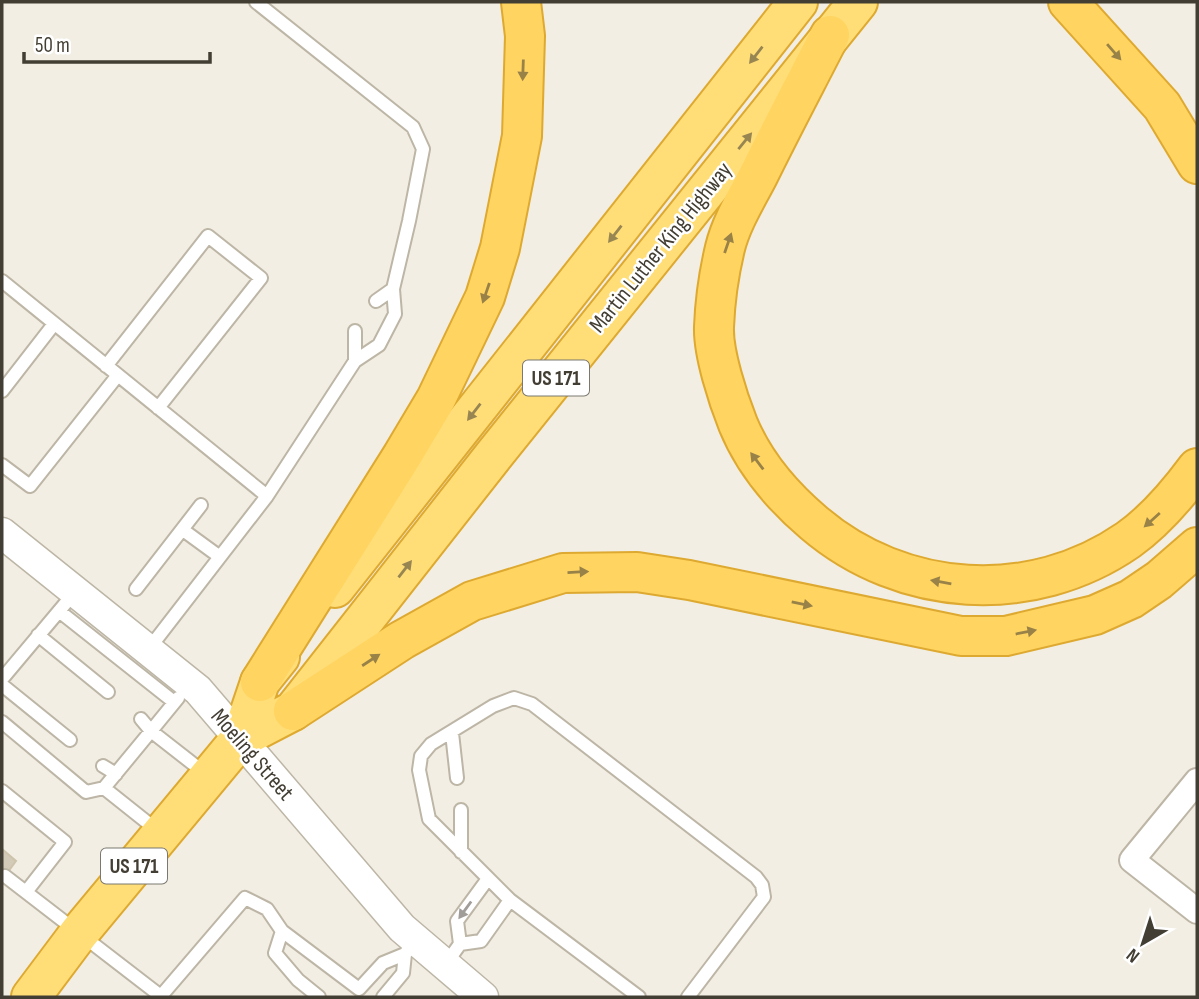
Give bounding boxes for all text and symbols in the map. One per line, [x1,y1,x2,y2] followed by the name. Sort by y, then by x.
[24,21,210,65] scale bar
[35,33,70,58] text: 50 m
[1106,43,1122,61] one-way arrow
[749,47,764,64] one-way arrow
[518,59,529,81] one-way arrow
[737,133,752,151] one-way arrow
[583,157,738,339] street label: Martin Luther King Highway
[608,225,623,242] one-way arrow
[723,232,734,253] one-way arrow
[480,282,491,303] one-way arrow
[523,360,589,396] road number: US 171
[467,404,482,421] one-way arrow
[750,452,764,470] one-way arrow
[1144,512,1161,527] one-way arrow
[397,560,412,578] one-way arrow
[567,566,589,577] one-way arrow
[930,576,952,587] one-way arrow
[791,598,813,609] one-way arrow
[1015,627,1037,638] one-way arrow
[361,654,381,667] one-way arrow
[205,703,300,806] street label: Moeling Street
[101,848,167,884] road number: US 171
[458,901,472,919] one-way arrow
[1108,908,1178,978] north arrow
[1122,943,1144,967] text: N

